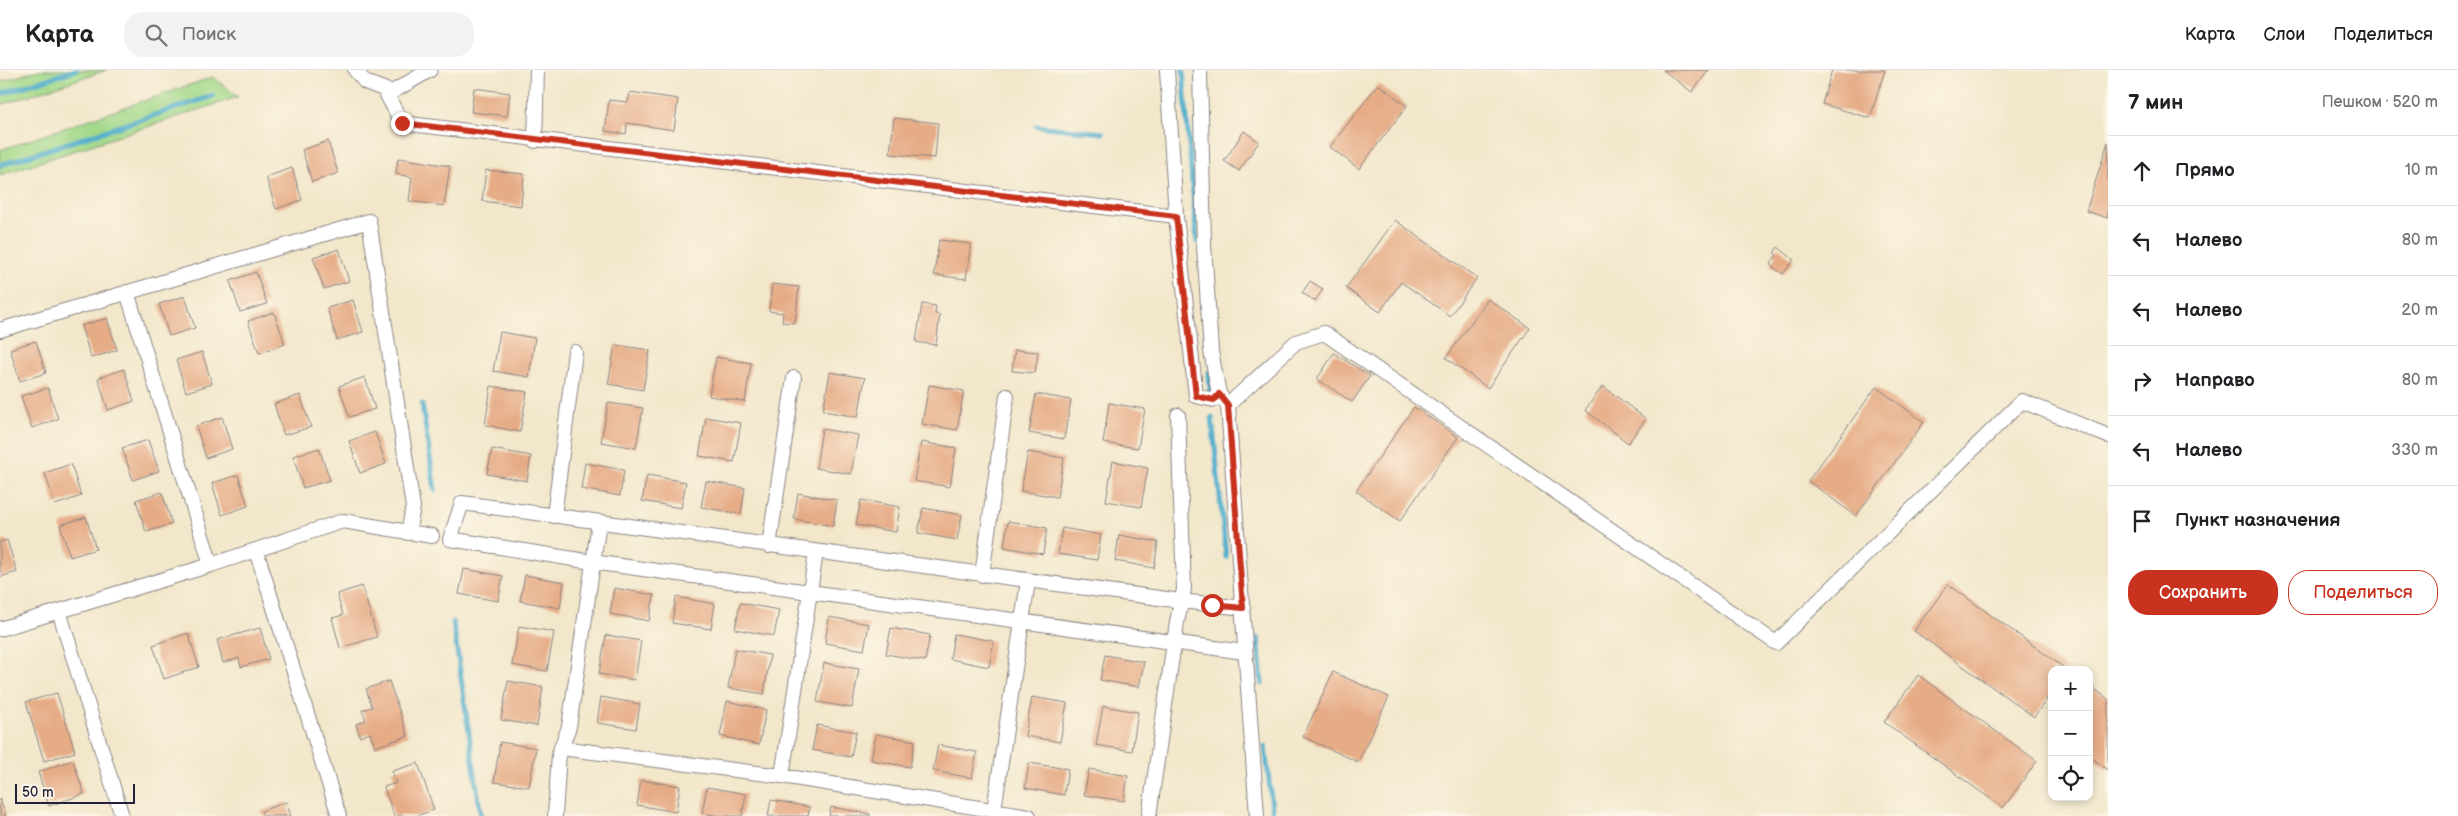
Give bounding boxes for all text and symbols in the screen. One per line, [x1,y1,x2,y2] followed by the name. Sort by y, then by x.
[124,12,474,57] search box
[25,20,94,49] text: Карта
[142,21,170,49] icon: search
[182,23,236,46] text: Поиск
[2185,24,2235,45] text: Карта
[2263,24,2305,45] text: Слои
[2333,24,2433,45] text: Поделиться
[2128,90,2183,115] text: 7 мин
[2322,93,2438,112] text: Пешком · 520 m
[391,112,414,135] route end
[2128,157,2156,185] icon: ahead
[2175,159,2235,182] text: Прямо
[2405,161,2438,180] text: 10 m
[2128,227,2156,255] icon: left
[2175,229,2242,252] text: Налево
[2402,231,2438,250] text: 80 m
[2128,297,2156,325] icon: left
[2175,299,2242,322] text: Налево
[2402,301,2438,320] text: 20 m
[2128,367,2156,395] icon: right
[2175,369,2255,392] text: Направо
[2402,371,2438,390] text: 80 m
[2128,437,2156,465] icon: left
[2175,439,2242,462] text: Налево
[2391,441,2438,460] text: 330 m
[2128,507,2156,535] icon: arrive
[2175,509,2340,532] text: Пункт назначения
[2128,570,2278,615] button: Сохранить
[2288,570,2438,615] button: Поделиться
[1201,594,1224,617] route start
[2048,666,2093,801] map controls
[2048,666,2093,711] button: +
[2048,711,2093,756] button: −
[2048,756,2093,801] button: locate
[15,781,135,804] scale bar
[22,784,54,801] text: 50 m

